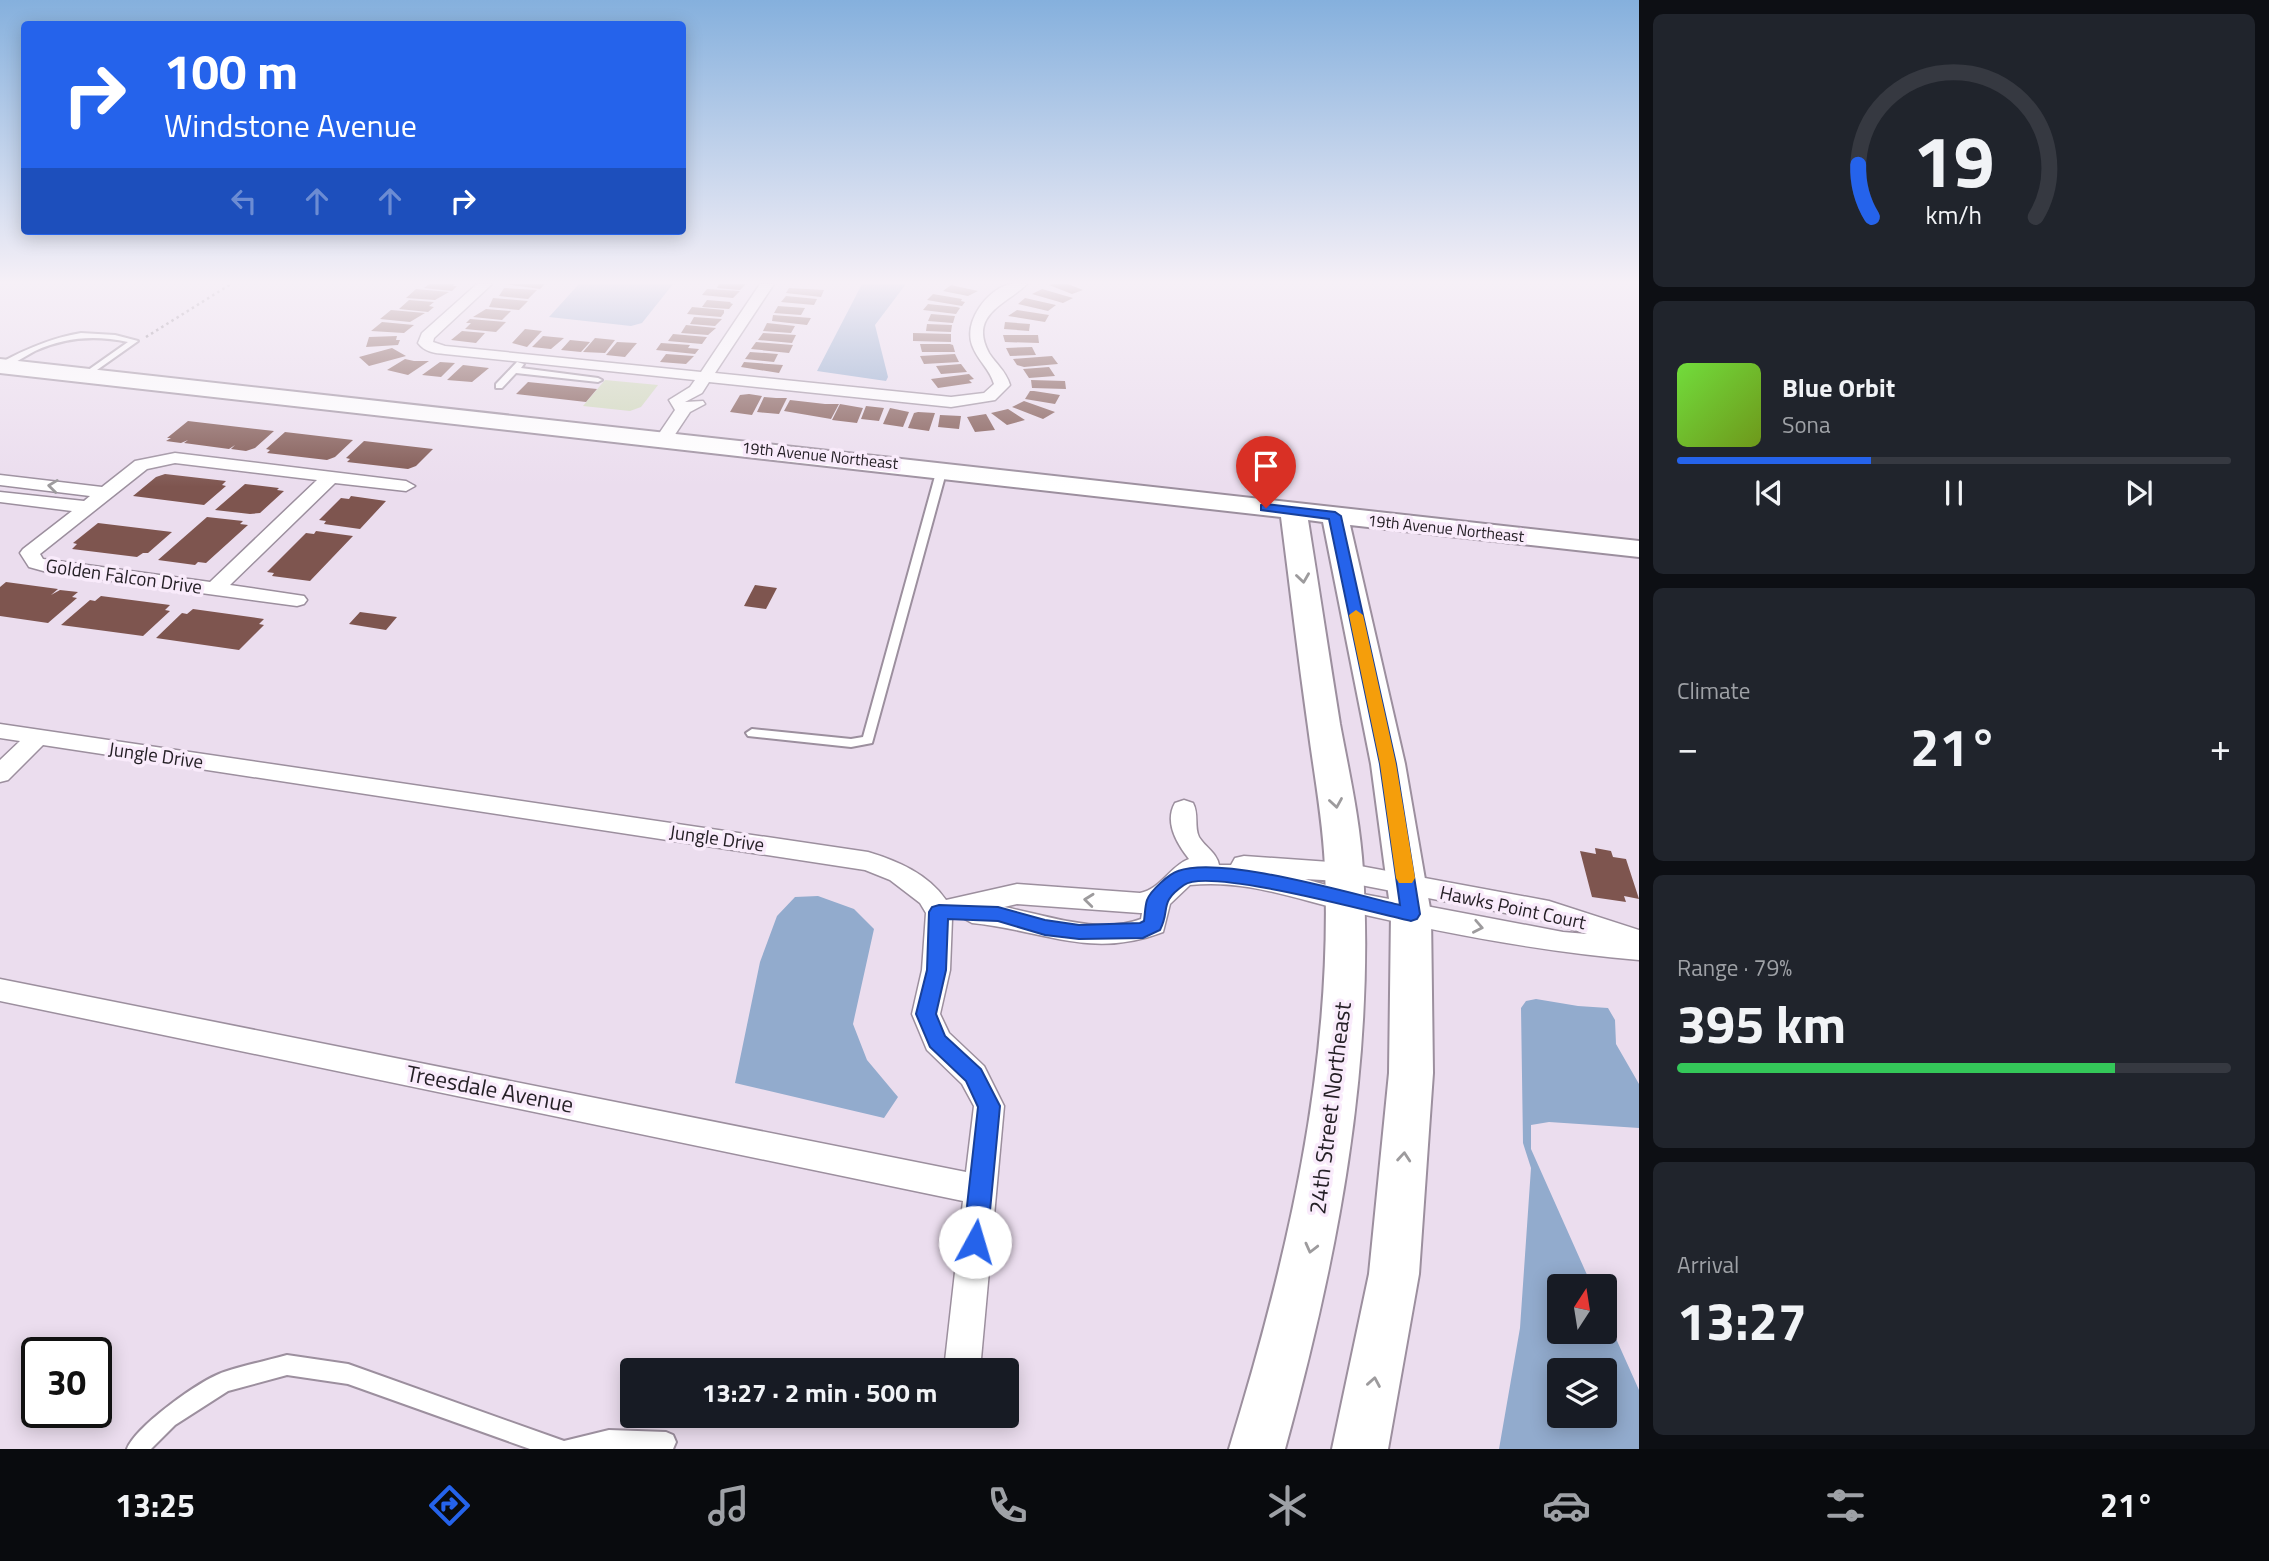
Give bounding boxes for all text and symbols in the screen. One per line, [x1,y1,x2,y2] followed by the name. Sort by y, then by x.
[164,33,298,108] text: 100 m
[49,49,140,140] icon: right
[164,101,417,149] text: Windstone Avenue
[1913,105,1995,215] text: 19
[225,182,263,220] icon: left
[298,182,336,220] icon: ahead
[371,182,409,220] icon: ahead
[444,182,482,220] icon: right
[1926,195,1982,233] text: km/h
[1782,368,1895,407] text: Blue Orbit
[1782,407,1830,442] text: Sona
[741,435,900,475] street label: 19th Avenue Northeast
[1236,436,1296,508] pin
[1247,447,1285,485] icon: arrive
[1750,474,1788,512] icon: previous
[1935,474,1973,512] icon: pause
[2120,474,2158,512] icon: next
[47,479,58,494] one-way arrow
[1367,508,1526,548] street label: 19th Avenue Northeast
[44,550,204,601] street label: Golden Falcon Drive
[1295,573,1310,584] one-way arrow
[1677,673,1750,708] text: Climate
[1910,707,1998,786] text: 21°
[1677,718,1698,776] text: −
[2210,718,2231,776] text: +
[107,734,205,775] street label: Jungle Drive
[1329,798,1344,809] one-way arrow
[668,817,766,858] street label: Jungle Drive
[1437,877,1589,936] street label: Hawks Point Court
[1083,893,1094,908] one-way arrow
[1472,918,1484,933] one-way arrow
[1677,950,1792,985] text: Range · 79%
[1677,984,1846,1063] text: 395 km
[1299,1000,1360,1216] street label: 24th Street Northeast
[404,1055,577,1122] street label: Treesdale Avenue
[1396,1151,1411,1162] one-way arrow
[938,1205,1012,1279] position arrow
[1305,1242,1319,1254] one-way arrow
[1677,1247,1739,1282] text: Arrival
[1547,1274,1617,1344] north arrow
[1547,1274,1617,1428] map controls
[1677,1281,1807,1360] text: 13:27
[21,1337,112,1428] speed limit sign: 30
[1547,1358,1617,1428] button: layers
[702,1373,937,1412] text: 13:27 · 2 min · 500 m
[1366,1376,1381,1388] one-way arrow
[115,1481,195,1529] text: 13:25
[425,1481,474,1530] icon: directions
[704,1481,753,1530] icon: music
[983,1481,1032,1530] icon: phone
[1263,1481,1312,1530] icon: climate
[1542,1481,1591,1530] icon: car
[1821,1481,1870,1530] icon: filters
[2100,1481,2154,1529] text: 21°

